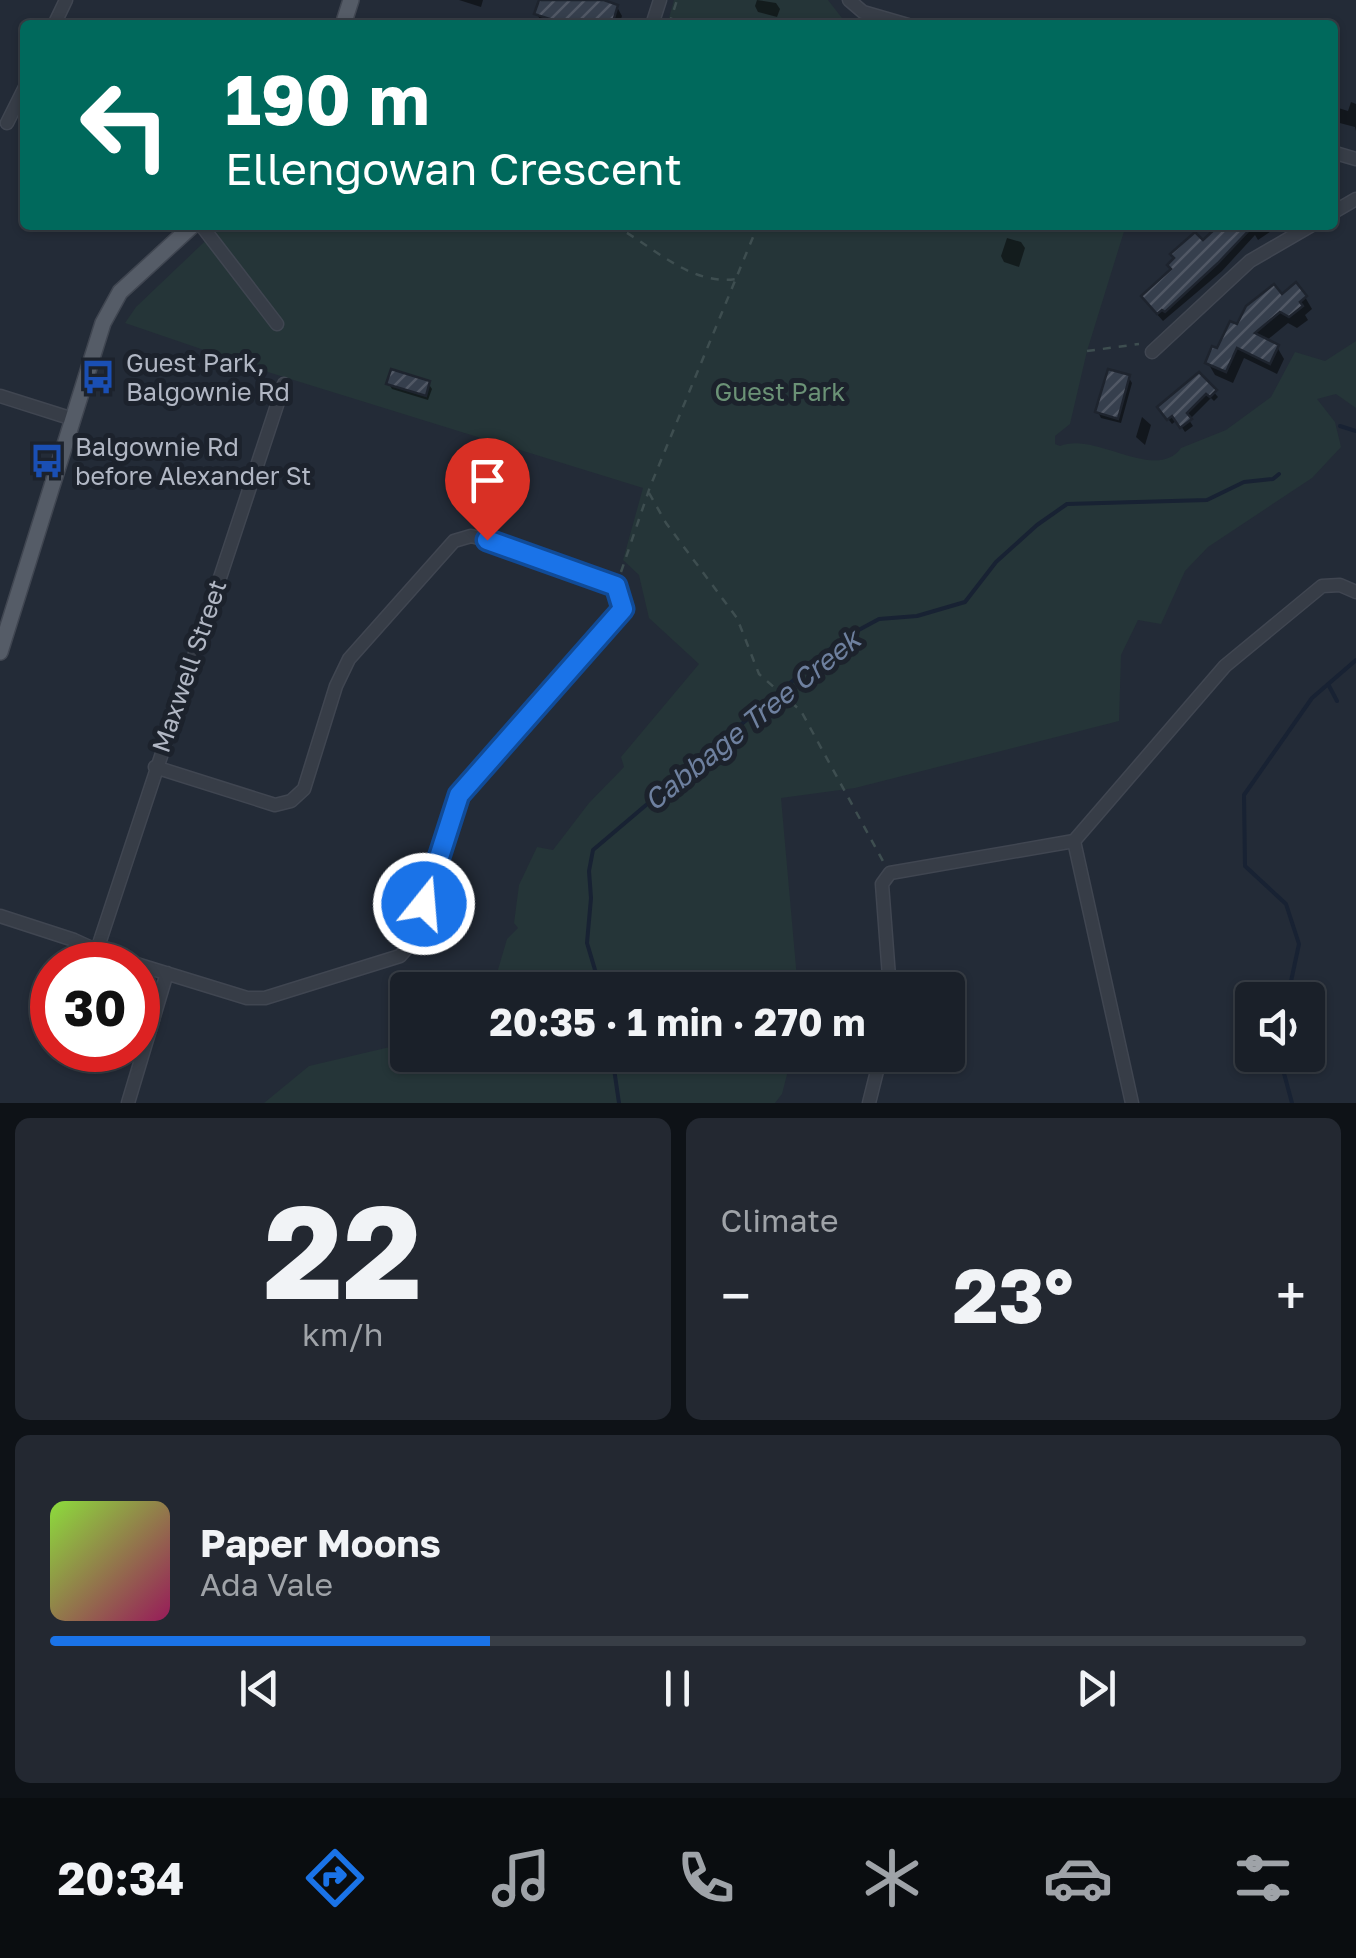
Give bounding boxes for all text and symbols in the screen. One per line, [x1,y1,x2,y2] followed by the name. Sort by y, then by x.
[225,56,430,140] text: 190 m
[60,60,190,190] icon: left
[225,141,682,195] text: Ellengowan Crescent
[126,347,290,407] place label: Guest Park, Balgownie Rd
[79,358,117,396] bus stop icon: Guest Park, Balgownie Rd
[715,376,845,407] park label: Guest Park
[75,431,311,491] place label: Balgownie Rd before Alexander St
[445,438,530,541] pin
[28,442,66,480] bus stop icon: Balgownie Rd before Alexander St
[460,453,515,508] icon: arrive
[145,576,233,756] street label: Maxwell Street
[637,620,869,817] water label: Cabbage Tree Creek
[372,852,476,956] position arrow
[30,942,160,1072] speed limit sign: 30
[1235,982,1325,1072] map controls
[1235,982,1325,1072] button: sound
[490,999,865,1044] text: 20:35 · 1 min · 270 m
[263,1172,422,1328] text: 22
[721,1201,839,1239] text: Climate
[953,1249,1074,1340] text: 23°
[721,1262,751,1328] text: −
[1276,1262,1306,1328] text: +
[302,1315,383,1353] text: km/h
[200,1520,441,1565] text: Paper Moons
[200,1565,333,1603] text: Ada Vale
[232,1661,287,1716] icon: previous
[650,1661,705,1716] icon: pause
[1069,1661,1124,1716] icon: next
[300,1843,370,1913] icon: directions
[486,1843,556,1913] icon: music
[671,1843,741,1913] icon: phone
[857,1843,927,1913] icon: climate
[1043,1843,1113,1913] icon: car
[1228,1843,1298,1913] icon: filters
[58,1851,184,1905] text: 20:34

